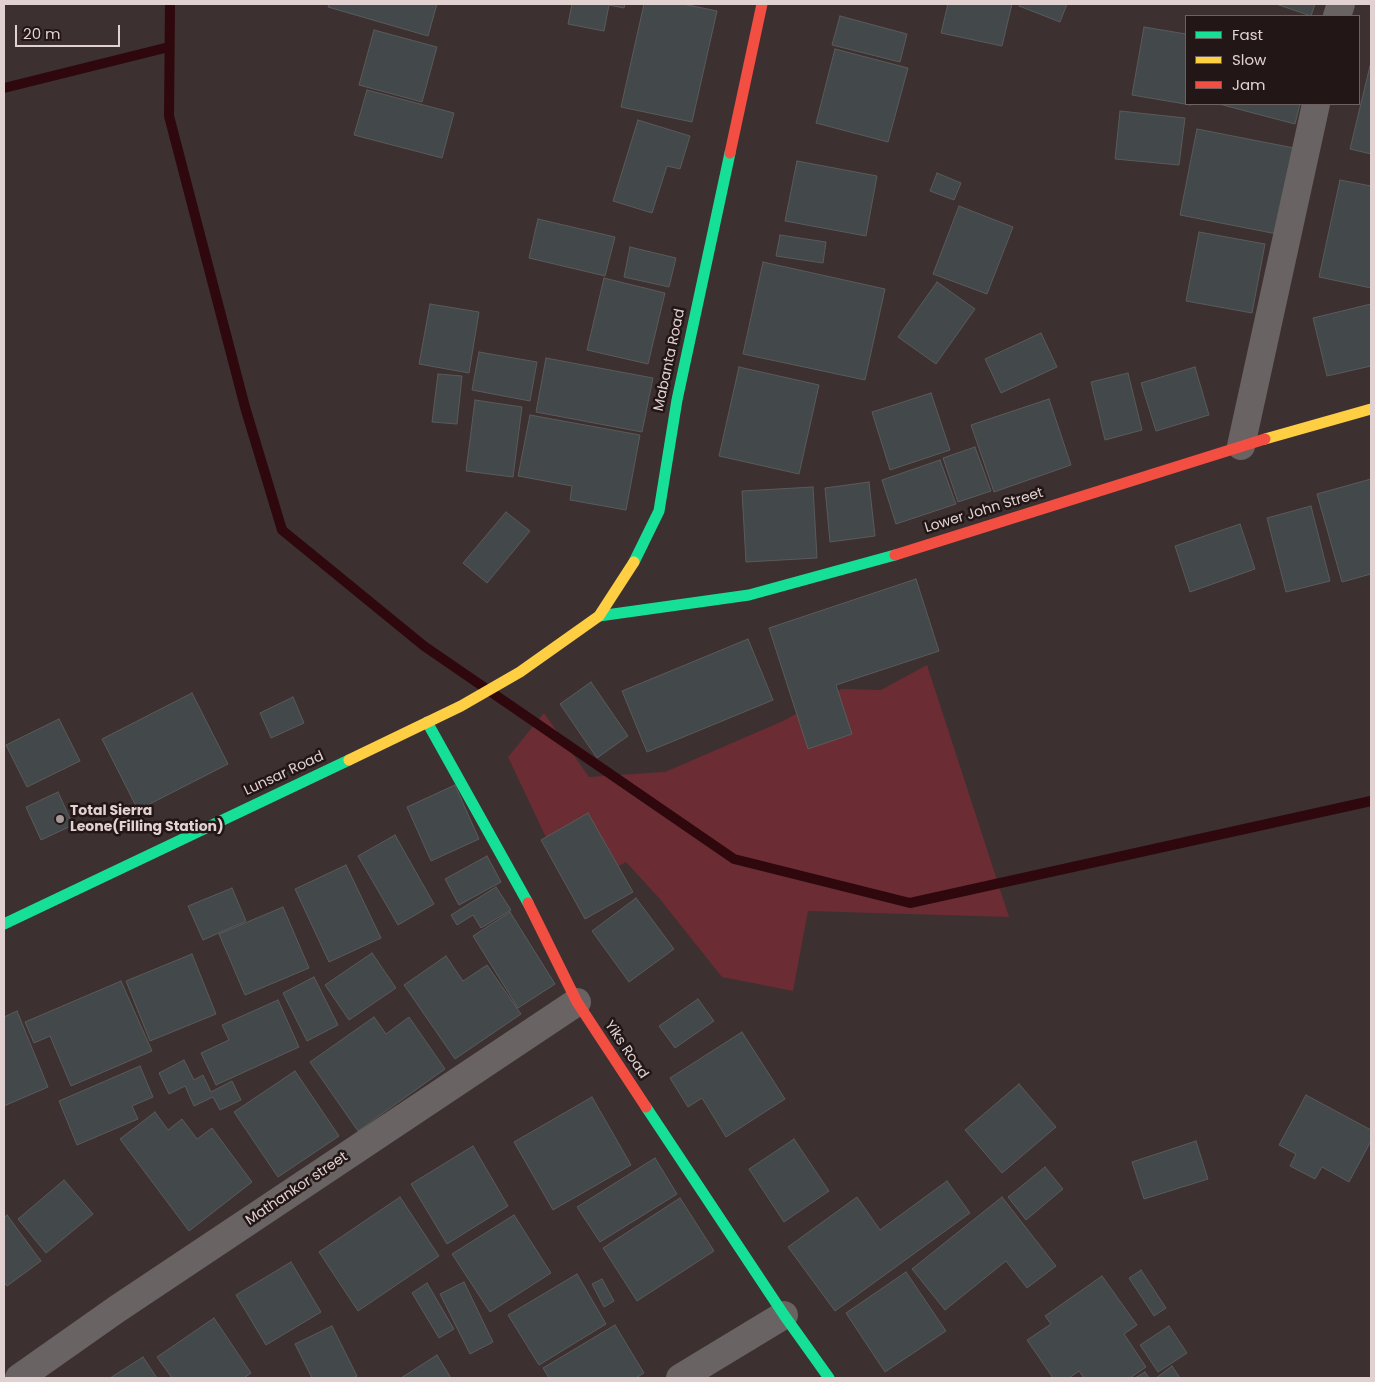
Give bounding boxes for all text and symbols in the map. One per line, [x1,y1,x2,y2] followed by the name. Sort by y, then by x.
[18,15,122,47] scale bar
[1185,15,1360,105] legend
[23,23,61,44] text: 20 m
[1232,24,1263,45] text: Fast
[1232,49,1266,70] text: Slow
[1232,74,1266,95] text: Jam
[651,307,689,413] street label: Mabanta Road
[923,485,1045,537] street label: Lower John Street
[241,748,327,800] street label: Lunsar Road
[70,803,224,836] place label: Total Sierra Leone(Filling Station)
[54,813,66,825] marker: Total Sierra Leone(Filling Station)
[601,1018,651,1082] street label: Yiks Road
[243,1149,351,1229] street label: Mathankor street

